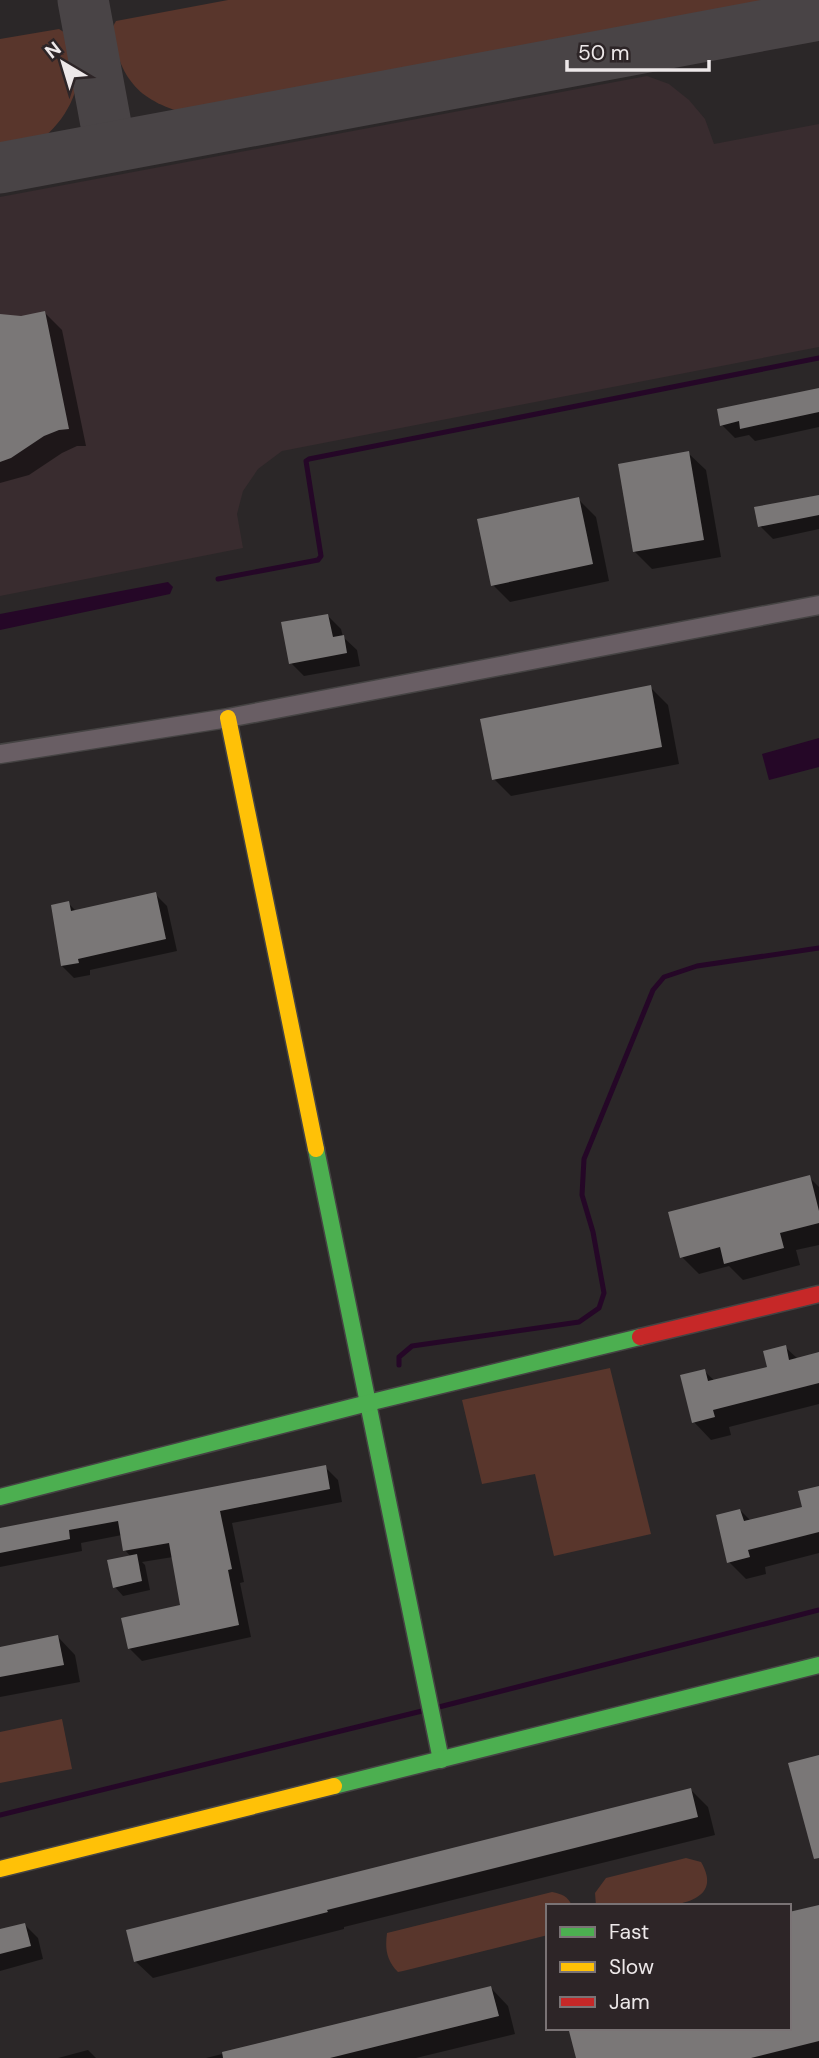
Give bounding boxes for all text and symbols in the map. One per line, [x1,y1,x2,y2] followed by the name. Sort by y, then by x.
[28,28,98,98] north arrow
[567,28,709,72] scale bar
[40,36,66,64] text: N
[578,39,629,67] text: 50 m
[546,1904,791,2030] legend
[609,1918,649,1946] text: Fast
[609,1953,654,1981] text: Slow
[609,1988,650,2016] text: Jam

